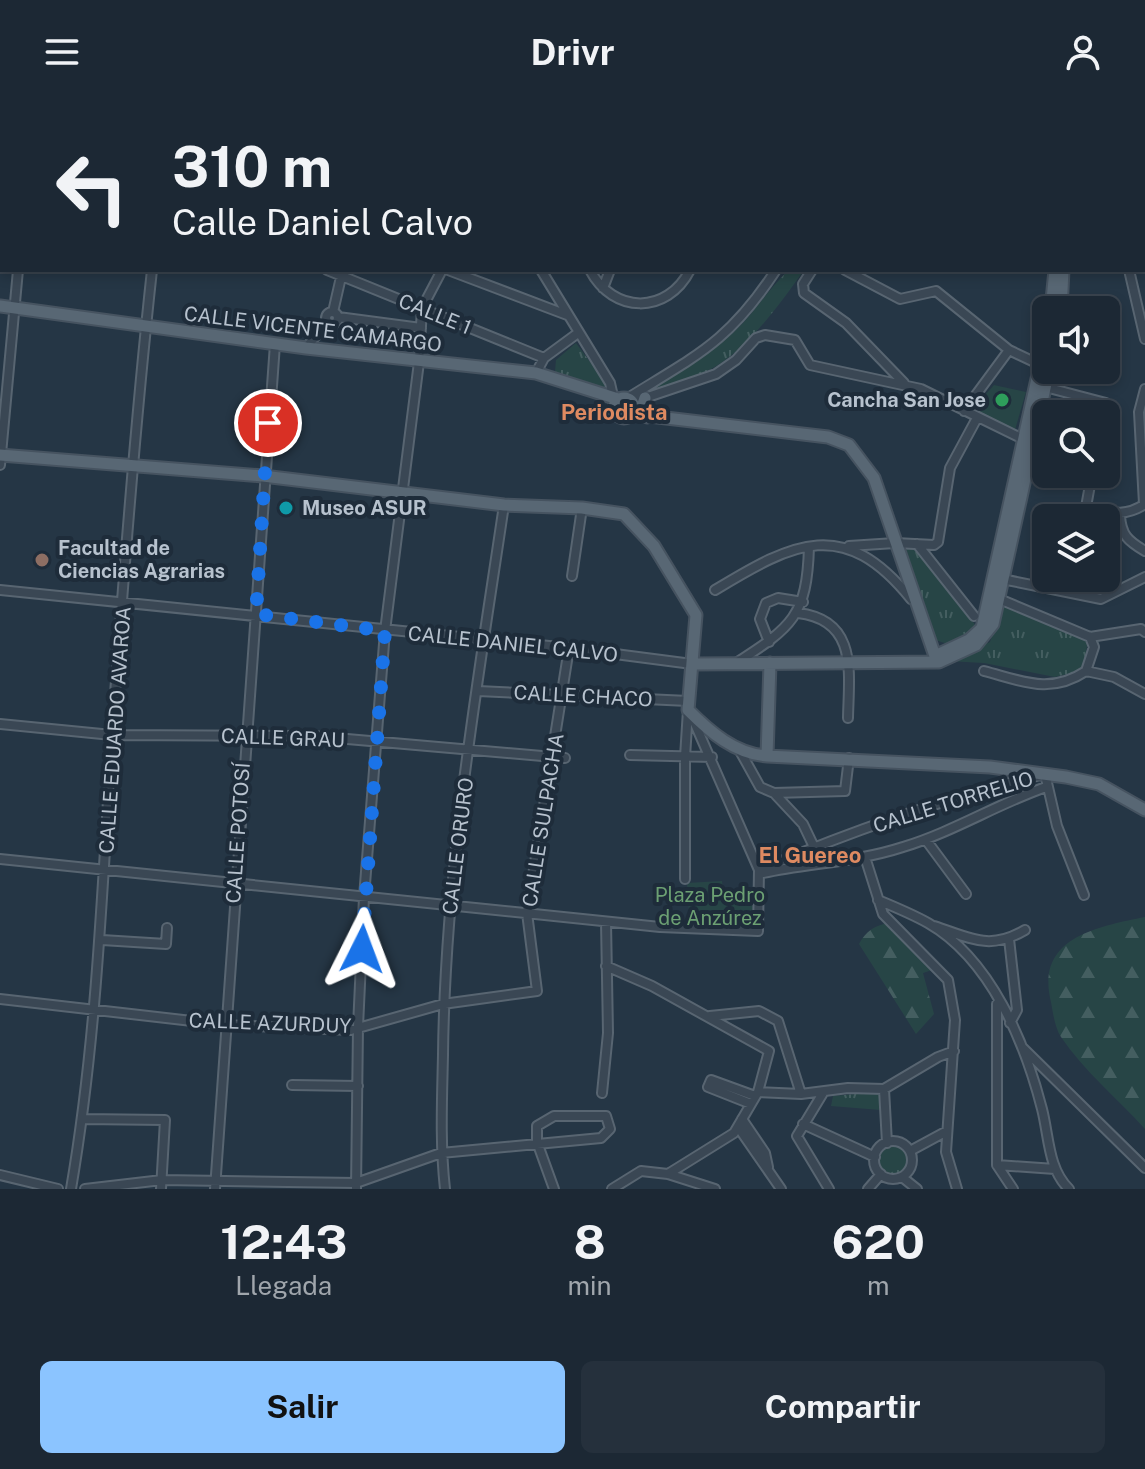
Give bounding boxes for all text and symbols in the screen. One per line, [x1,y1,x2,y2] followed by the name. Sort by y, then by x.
[40,30,84,74] icon: menu
[1061,30,1105,74] icon: person
[531,31,614,73] text: Drivr
[172,134,332,200] text: 310 m
[40,136,144,240] icon: left
[172,201,473,243] text: Calle Daniel Calvo
[395,289,475,339] street label: CALLE 1
[1032,296,1120,592] map controls
[1032,296,1120,384] button: sound
[183,301,443,357] street label: CALLE VICENTE CAMARGO
[827,388,986,412] place label: Cancha San Jose
[234,389,302,457] pin
[993,391,1011,409] marker: Cancha San Jose
[561,399,667,425] district label: Periodista
[1032,400,1120,488] button: search
[246,401,290,445] icon: arrive
[302,496,427,520] place label: Museo ASUR
[277,499,295,517] marker: Museo ASUR
[1032,504,1120,592] button: layers
[58,536,225,583] place label: Facultad de Ciencias Agrarias
[33,551,51,569] marker: Facultad de Ciencias Agrarias
[94,606,136,854] street label: CALLE EDUARDO AVAROA
[407,621,619,667] street label: CALLE DANIEL CALVO
[513,680,653,712] street label: CALLE CHACO
[221,724,345,752] street label: CALLE GRAU
[517,732,569,908] street label: CALLE SULPACHA
[220,760,255,904] street label: CALLE POTOSÍ
[870,766,1036,838] street label: CALLE TORRELIO
[438,776,478,916] street label: CALLE ORURO
[759,842,861,868] district label: El Guereo
[655,883,765,930] park label: Plaza Pedro de Anzúrez
[320,907,404,991] position arrow
[188,1008,352,1038] street label: CALLE AZURDUY
[220,1213,347,1270] text: 12:43
[573,1213,606,1270] text: 8
[832,1213,925,1270] text: 620
[235,1270,332,1301] text: Llegada
[567,1270,612,1301] text: min
[867,1270,890,1301] text: m
[40,1361,565,1453] button: Salir
[581,1361,1105,1453] button: Compartir

